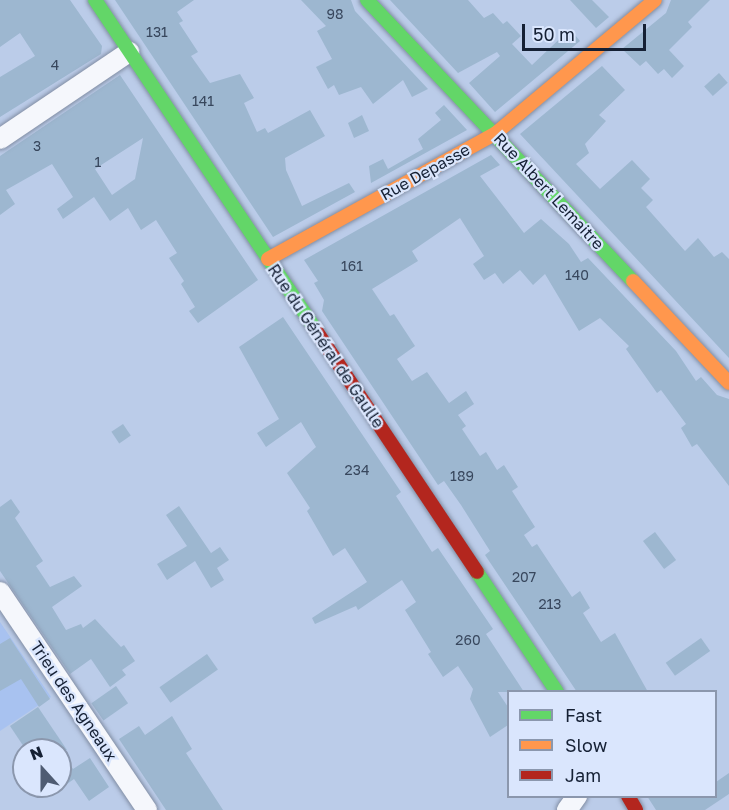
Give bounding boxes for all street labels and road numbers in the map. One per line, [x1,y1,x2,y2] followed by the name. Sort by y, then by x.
[490,129,608,253] street label: Rue Albert Lemaitre
[377,140,473,204] street label: Rue Depasse
[264,260,388,432] street label: Rue du Général de Gaulle
[27,637,121,765] street label: Trieu des Agneaux

